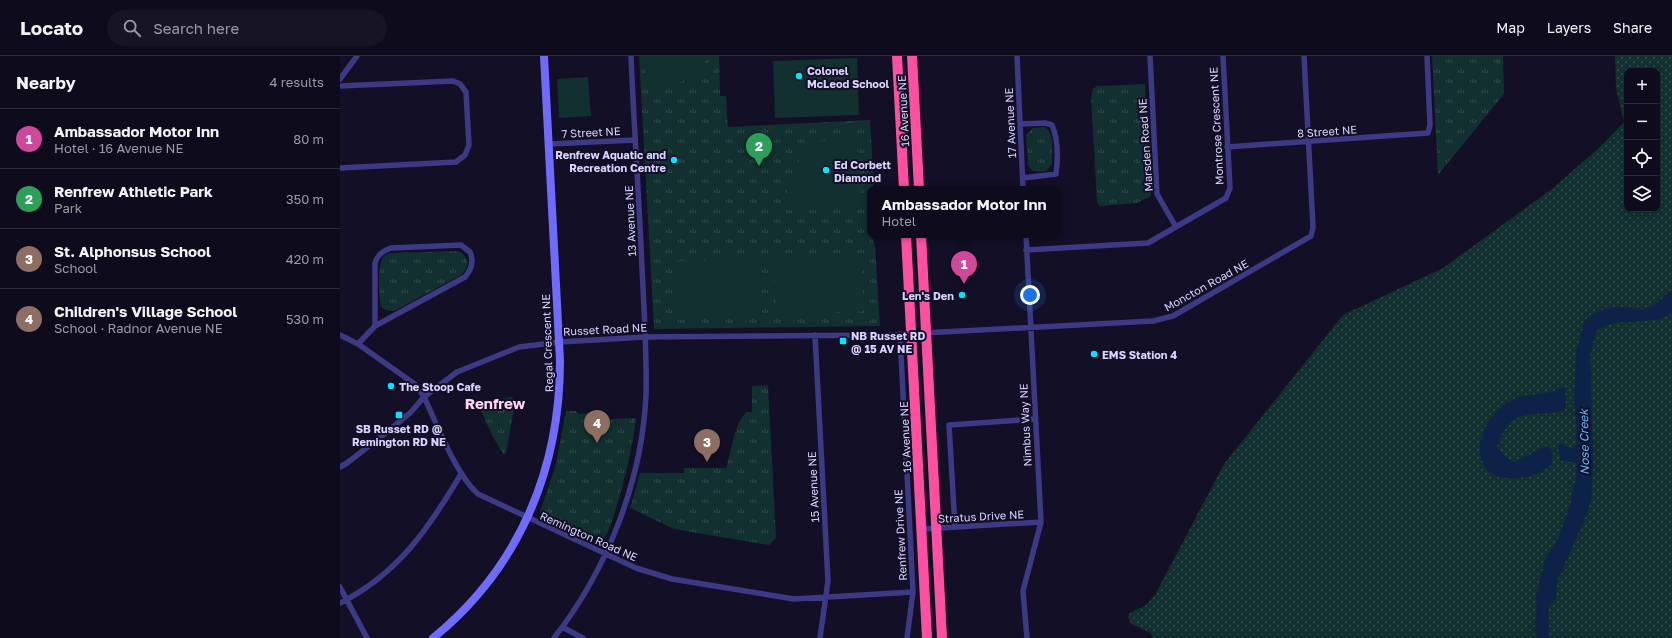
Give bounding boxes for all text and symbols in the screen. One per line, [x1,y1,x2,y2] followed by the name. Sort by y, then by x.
[107,10,387,46] search box
[20,16,83,39] text: Locato
[121,17,143,39] icon: search
[153,19,239,37] text: Search here
[1496,19,1525,36] text: Map
[1547,19,1591,36] text: Layers
[1613,19,1652,36] text: Share
[807,64,890,90] place label: Colonel McLeod School
[1206,66,1226,185] street label: Montrose Crescent NE
[1624,68,1660,212] map controls
[1624,68,1660,104] button: +
[794,71,804,81] marker: Colonel McLeod School
[16,72,76,93] text: Nearby
[270,74,324,90] text: 4 results
[895,75,911,147] street label: 16 Avenue NE
[1002,87,1018,159] street label: 17 Avenue NE
[1135,98,1155,192] street label: Marsden Road NE
[1624,104,1660,140] button: −
[54,122,219,140] text: Ambassador Motor Inn
[1297,122,1358,140] street label: 8 Street NE
[561,124,621,140] street label: 7 Street NE
[26,131,32,147] text: 1
[293,131,324,147] text: 80 m
[746,133,772,166] pin: 2
[54,140,183,156] text: Hotel · 16 Avenue NE
[1624,140,1660,176] button: locate
[555,148,666,174] place label: Renfrew Aquatic and Recreation Centre
[669,155,679,165] marker: Renfrew Aquatic and Recreation Centre
[834,158,892,184] place label: Ed Corbett Diamond
[821,165,831,175] marker: Ed Corbett Diamond
[1624,176,1660,212] button: layers
[54,182,213,200] text: Renfrew Athletic Park
[622,185,638,257] street label: 13 Avenue NE
[867,186,1061,238] popup
[25,191,33,207] text: 2
[286,191,324,207] text: 350 m
[881,195,1047,213] text: Ambassador Motor Inn
[54,200,82,216] text: Park
[881,213,916,229] text: Hotel
[54,242,211,260] text: St. Alphonsus School
[25,251,33,267] text: 3
[286,251,324,267] text: 420 m
[951,251,977,284] pin: 1
[1162,256,1251,313] street label: Moncton Road NE
[54,260,97,276] text: School
[1020,285,1040,305] your location
[902,289,954,302] place label: Len's Den
[957,290,967,300] marker: Len's Den
[539,293,555,392] street label: Regal Crescent NE
[54,302,237,320] text: Children's Village School
[25,311,33,327] text: 4
[286,311,324,327] text: 530 m
[54,320,223,336] text: School · Radnor Avenue NE
[563,320,648,338] street label: Russet Road NE
[851,329,925,355] place label: NB Russet RD @ 15 AV NE
[838,336,848,346] marker: NB Russet RD @ 15 AV NE
[1102,348,1177,361] place label: EMS Station 4
[1089,349,1099,359] marker: EMS Station 4
[399,380,482,393] place label: The Stoop Cafe
[386,381,396,391] marker: The Stoop Cafe
[1016,383,1034,467] street label: Nimbus Way NE
[465,394,526,412] district label: Renfrew
[897,401,913,473] street label: 16 Avenue NE
[1576,408,1592,475] water label: Nose Creek
[394,410,404,420] marker: SB Russet RD @ Remington RD NE
[584,410,610,443] pin: 4
[352,422,446,448] place label: SB Russet RD @ Remington RD NE
[694,429,720,462] pin: 3
[805,451,821,523] street label: 15 Avenue NE
[891,489,909,581] street label: Renfrew Drive NE
[938,507,1025,525] street label: Stratus Drive NE
[538,509,640,563] street label: Remington Road NE

